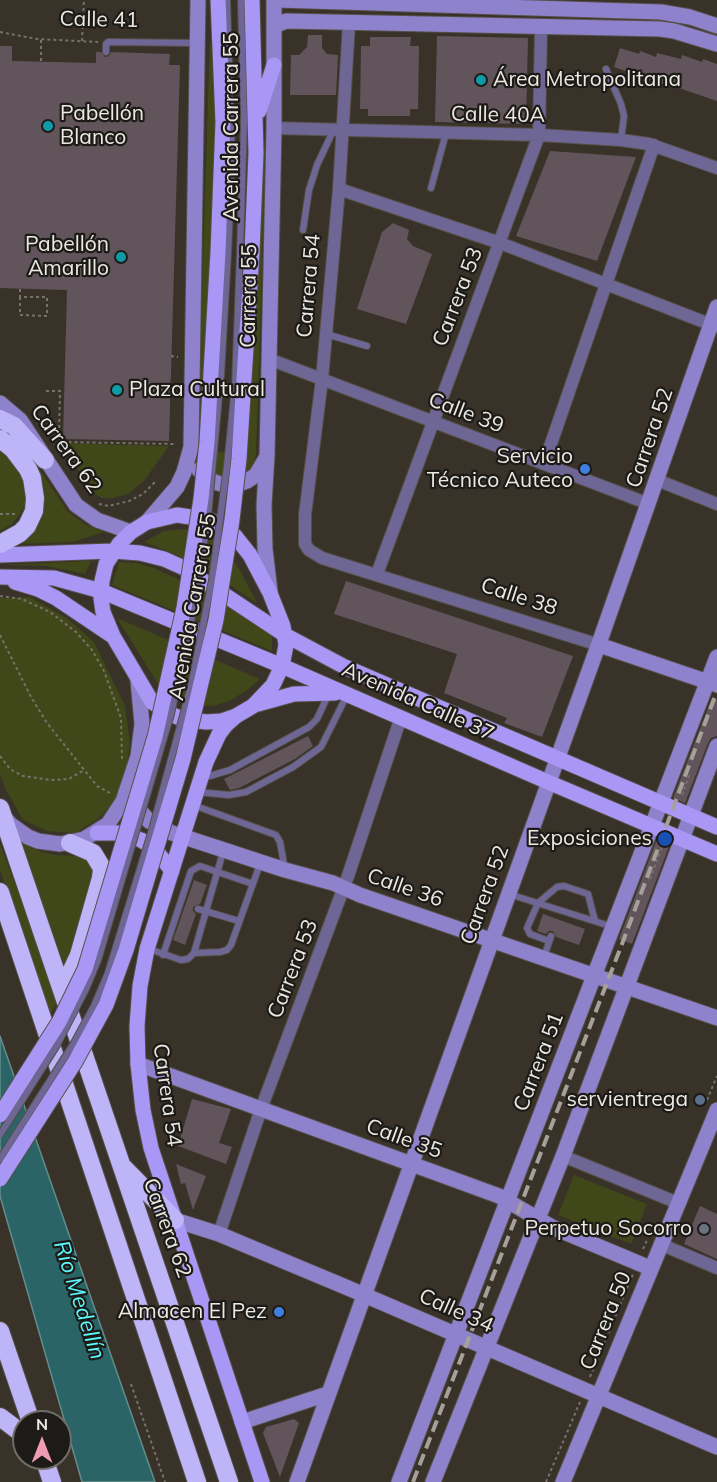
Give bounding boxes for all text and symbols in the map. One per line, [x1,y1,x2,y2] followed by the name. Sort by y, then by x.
[59,7,139,33] street label: Calle 41
[219,32,245,222] street label: Avenida Carrera 55
[493,67,681,93] place label: Área Metropolitana
[474,73,488,87] marker: Área Metropolitana
[60,101,144,151] place label: Pabellón Blanco
[451,102,545,128] street label: Calle 40A
[41,119,55,133] marker: Pabellón Blanco
[25,232,109,282] place label: Pabellón Amarillo
[292,233,326,339] street label: Carrera 54
[235,244,263,348] street label: Carrera 55
[428,244,488,350] street label: Carrera 53
[114,250,128,264] marker: Pabellón Amarillo
[129,377,265,403] place label: Plaza Cultural
[110,383,124,397] marker: Plaza Cultural
[621,385,679,491] street label: Carrera 52
[425,387,507,439] street label: Calle 39
[25,400,107,498] street label: Carrera 62
[427,444,573,494] place label: Servicio Técnico Auteco
[578,462,592,476] marker: Servicio Técnico Auteco
[164,512,222,702] street label: Avenida Carrera 55
[478,573,560,621] street label: Calle 38
[338,657,498,747] street label: Avenida Calle 37
[527,826,652,852] place label: Exposiciones
[656,830,674,848] marker: Exposiciones
[455,842,515,948] street label: Carrera 52
[364,863,446,913] street label: Calle 36
[263,916,323,1022] street label: Carrera 53
[509,1009,569,1115] street label: Carrera 51
[147,1042,187,1148] street label: Carrera 54
[567,1087,688,1113] place label: servientrega
[693,1093,707,1107] marker: servientrega
[363,1114,445,1164] street label: Calle 35
[137,1175,197,1281] street label: Carrera 62
[524,1216,692,1242] place label: Perpetuo Socorro
[697,1222,711,1236] marker: Perpetuo Socorro
[47,1237,111,1363] water label: Río Medellín
[575,1268,637,1374] street label: Carrera 50
[415,1283,497,1339] street label: Calle 34
[118,1299,267,1325] place label: Almacen El Pez
[272,1305,286,1319] marker: Almacen El Pez
[12,1410,72,1470] north arrow
[36,1414,48,1434] text: N

